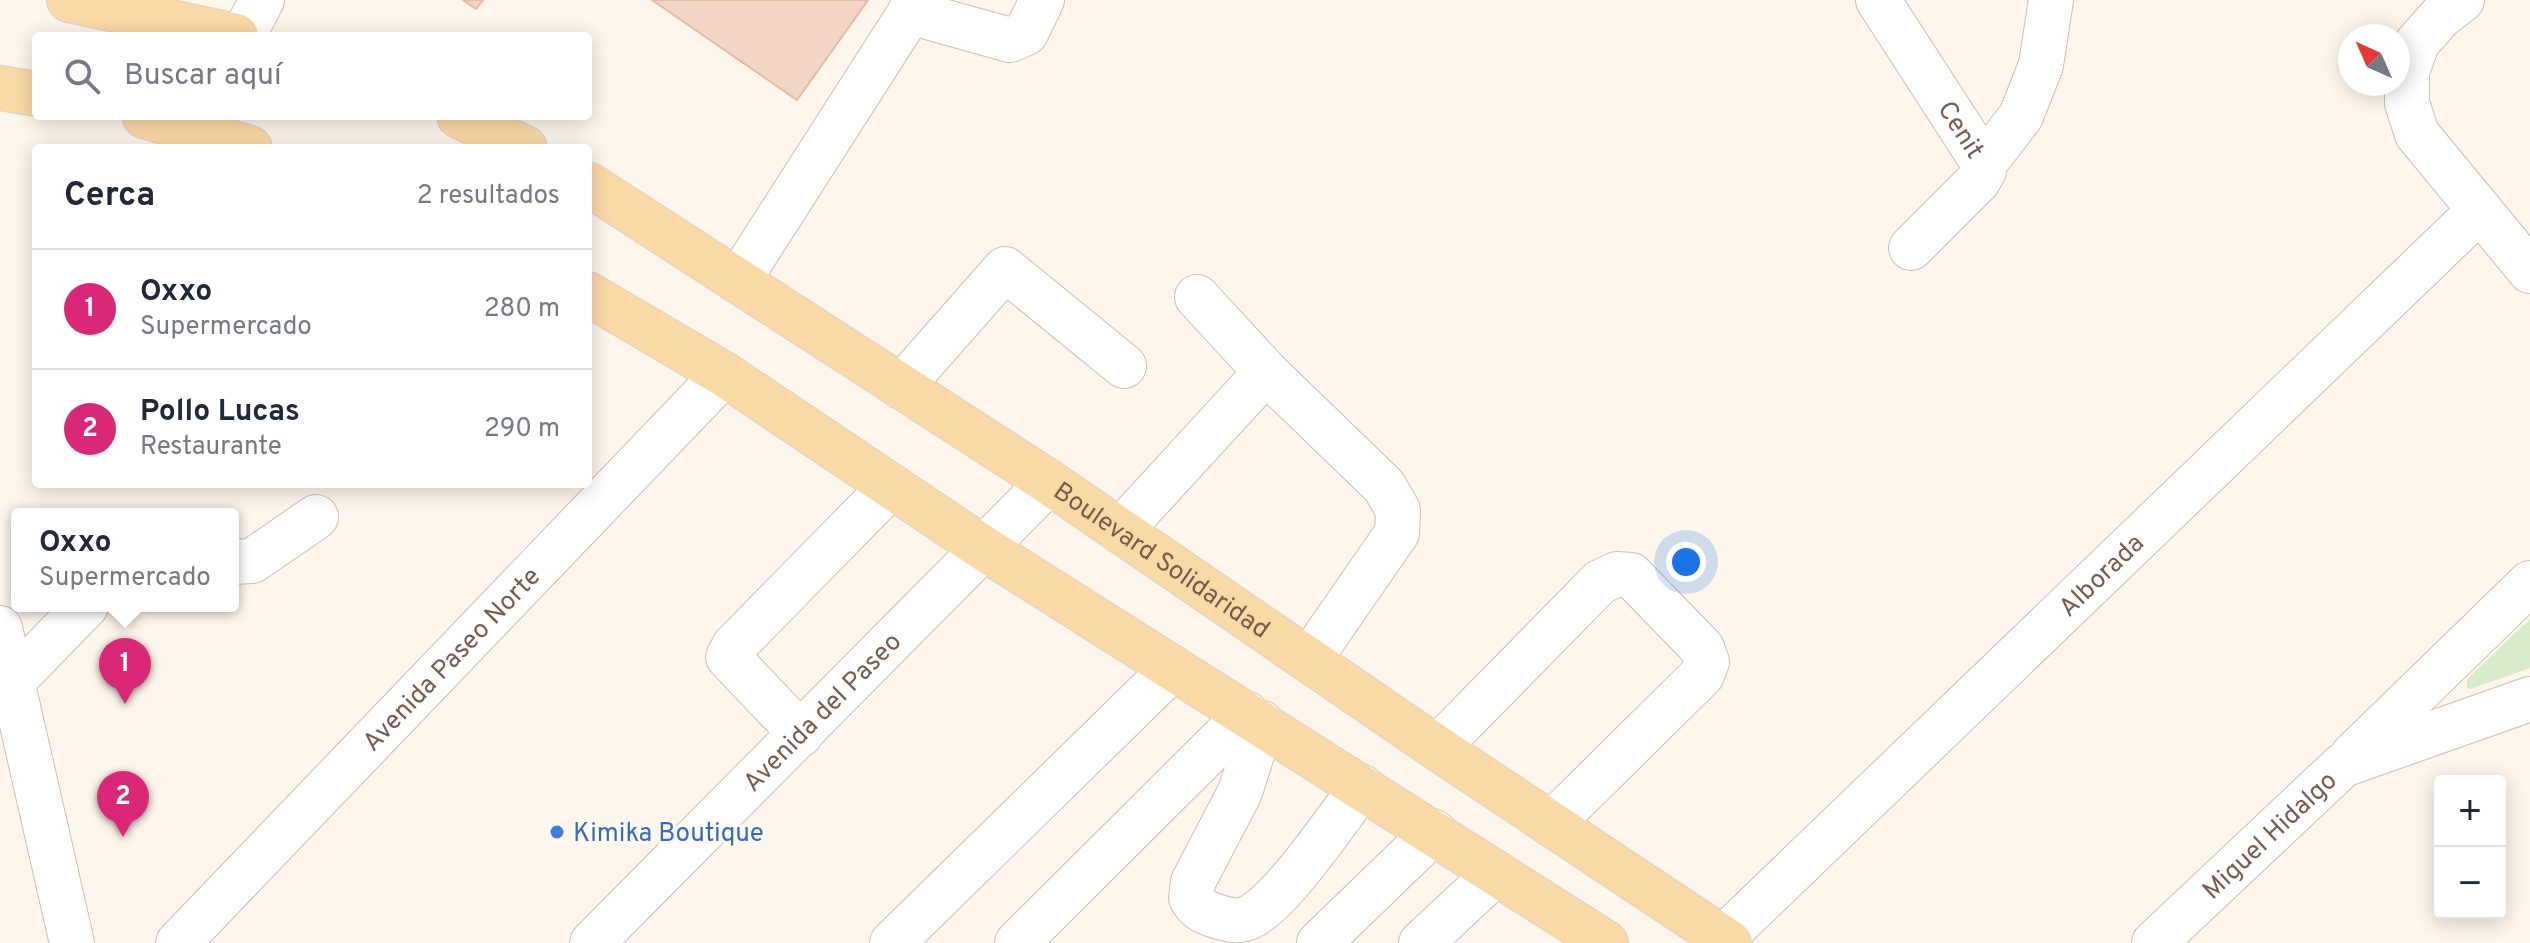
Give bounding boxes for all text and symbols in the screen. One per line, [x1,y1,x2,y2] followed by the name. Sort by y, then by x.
[2338,24,2410,96] north arrow
[32,32,592,120] search box
[60,54,104,98] icon: search
[124,58,282,95] text: Buscar aquí
[1929,96,1990,166] street label: Cenit
[64,175,155,218] text: Cerca
[417,180,560,213] text: 2 resultados
[140,274,212,311] text: Oxxo
[85,293,95,326] text: 1
[484,293,560,326] text: 280 m
[140,311,312,344] text: Supermercado
[140,394,300,431] text: Pollo Lucas
[82,413,98,446] text: 2
[484,413,560,446] text: 290 m
[140,431,282,464] text: Restaurante
[1046,476,1275,647] street label: Boulevard Solidaridad
[11,508,239,612] popup
[39,525,111,562] text: Oxxo
[2053,528,2152,625] street label: Alborada
[1666,542,1706,582] your location
[357,561,549,760] street label: Avenida Paseo Norte
[39,562,211,595] text: Supermercado
[737,627,909,800] street label: Avenida del Paseo
[99,638,151,704] pin: 1
[2197,765,2345,908] street label: Miguel Hidalgo
[97,771,149,837] pin: 2
[2434,775,2506,919] map controls
[2434,775,2506,847] button: +
[573,818,764,851] place label: Kimika Boutique
[548,823,566,841] marker: Kimika Boutique
[2434,847,2506,919] button: −

